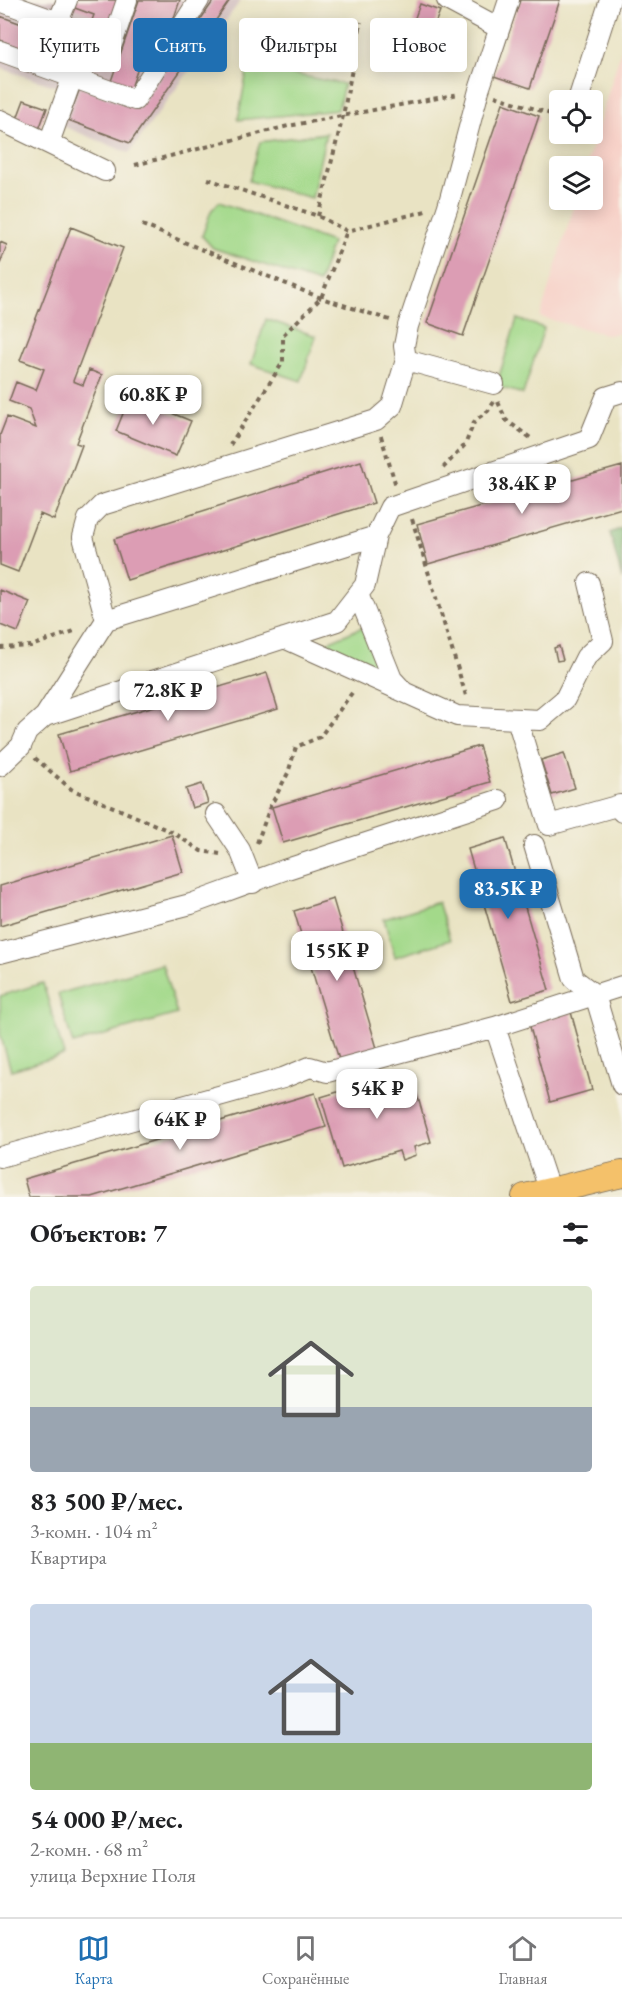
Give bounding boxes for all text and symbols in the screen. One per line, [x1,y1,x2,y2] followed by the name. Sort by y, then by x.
[18,18,121,72] chip: Купить
[133,18,227,72] chip: Снять
[239,18,358,72] chip: Фильтры
[370,18,467,72] chip: Новое
[549,90,603,210] map controls
[549,90,603,144] button: locate
[549,156,603,210] button: layers
[98,375,208,426] pin: 60.8K ₽
[119,381,187,407] text: 60.8K ₽
[467,464,577,515] pin: 38.4K ₽
[488,470,556,496] text: 38.4K ₽
[113,671,223,722] pin: 72.8K ₽
[134,677,202,703] text: 72.8K ₽
[453,869,563,920] pin: 83.5K ₽
[474,875,542,901] text: 83.5K ₽
[288,931,386,982] pin: 155K ₽
[305,937,369,963] text: 155K ₽
[335,1069,419,1120] pin: 54K ₽
[350,1075,404,1101] text: 54K ₽
[138,1100,222,1151] pin: 64K ₽
[153,1106,207,1132] text: 64K ₽
[30,1216,167,1250] text: Объектов: 7
[559,1217,592,1250] icon: filters
[257,1325,365,1433] icon: home
[30,1484,183,1518] text: 83 500 ₽/мес.
[30,1518,158,1544] text: 3-комн. · 104 m²
[30,1544,107,1570] text: Квартира
[257,1643,365,1751] icon: home
[30,1802,183,1836] text: 54 000 ₽/мес.
[30,1836,148,1862] text: 2-комн. · 68 m²
[30,1862,196,1888] text: улица Верхние Поля
[75,1932,113,1989] tab: Карта
[262,1932,349,1989] tab: Сохранённые
[499,1932,547,1989] tab: Главная

